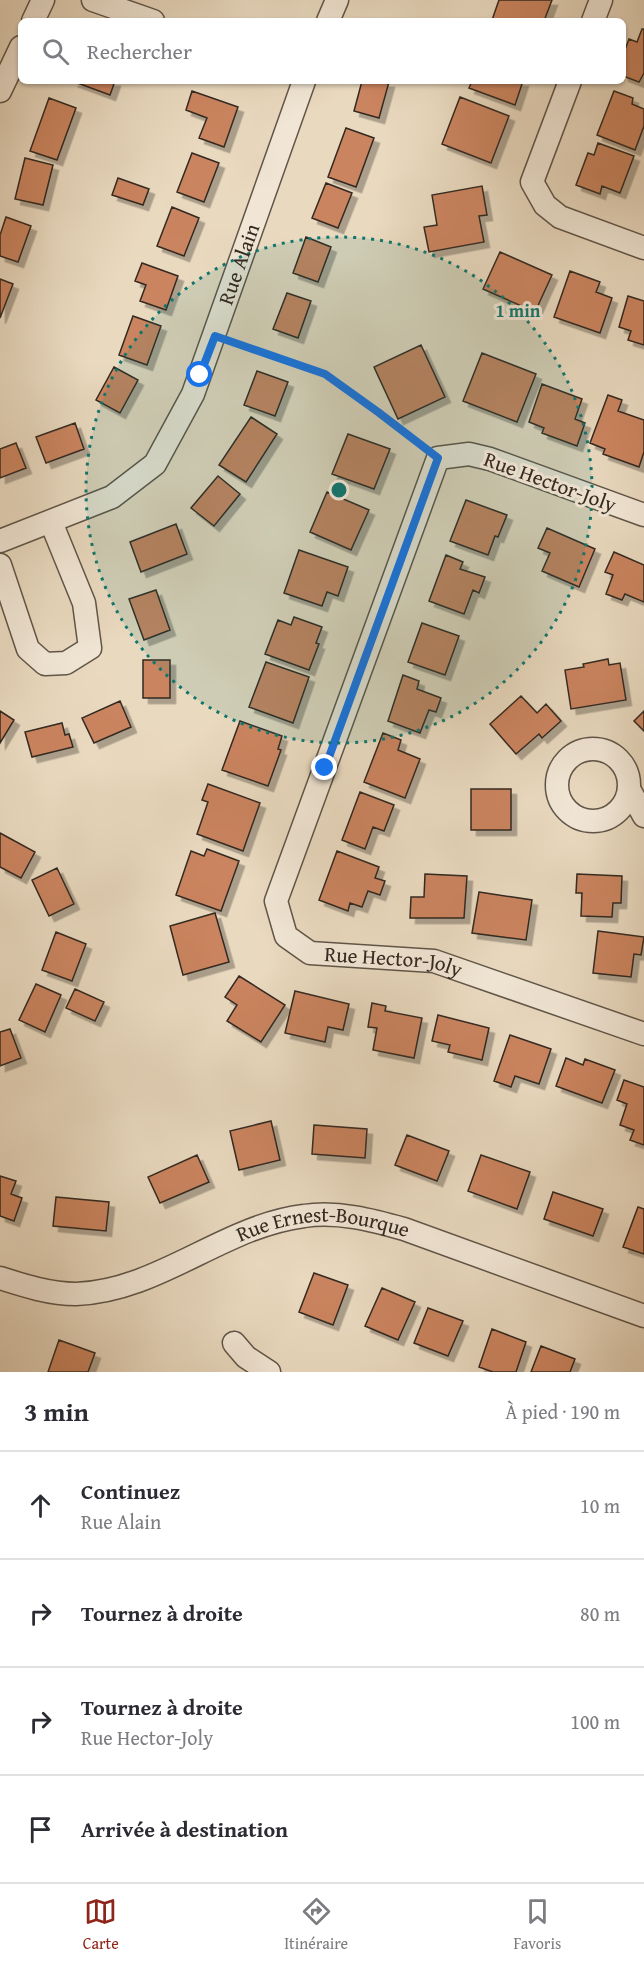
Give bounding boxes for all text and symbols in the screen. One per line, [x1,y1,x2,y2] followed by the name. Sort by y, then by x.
[18,18,626,84] search box
[39,35,72,68] icon: search
[87,35,192,67] text: Rechercher
[210,219,267,309] street label: Rue Alain
[496,297,541,324] text: 1 min
[186,361,212,387] route start
[480,443,621,520] street label: Rue Hector-Joly
[329,480,349,500] centre of rings
[311,754,337,780] route end
[323,938,467,985] street label: Rue Hector-Joly
[231,1199,414,1249] street label: Rue Ernest-Bourque
[24,1392,89,1431] text: 3 min
[505,1397,620,1426] text: À pied · 190 m
[81,1475,180,1507] text: Continuez
[24,1489,57,1522] icon: ahead
[580,1491,620,1520] text: 10 m
[81,1507,161,1536] text: Rue Alain
[24,1597,57,1630] icon: right
[81,1597,243,1629] text: Tournez à droite
[580,1599,620,1628] text: 80 m
[81,1691,243,1723] text: Tournez à droite
[24,1705,57,1738] icon: right
[570,1707,620,1736] text: 100 m
[81,1723,213,1752] text: Rue Hector-Joly
[24,1813,57,1846] icon: arrive
[81,1813,288,1845] text: Arrivée à destination
[83,1895,119,1955] tab: Carte
[284,1895,348,1955] tab: Itinéraire
[514,1895,561,1955] tab: Favoris

